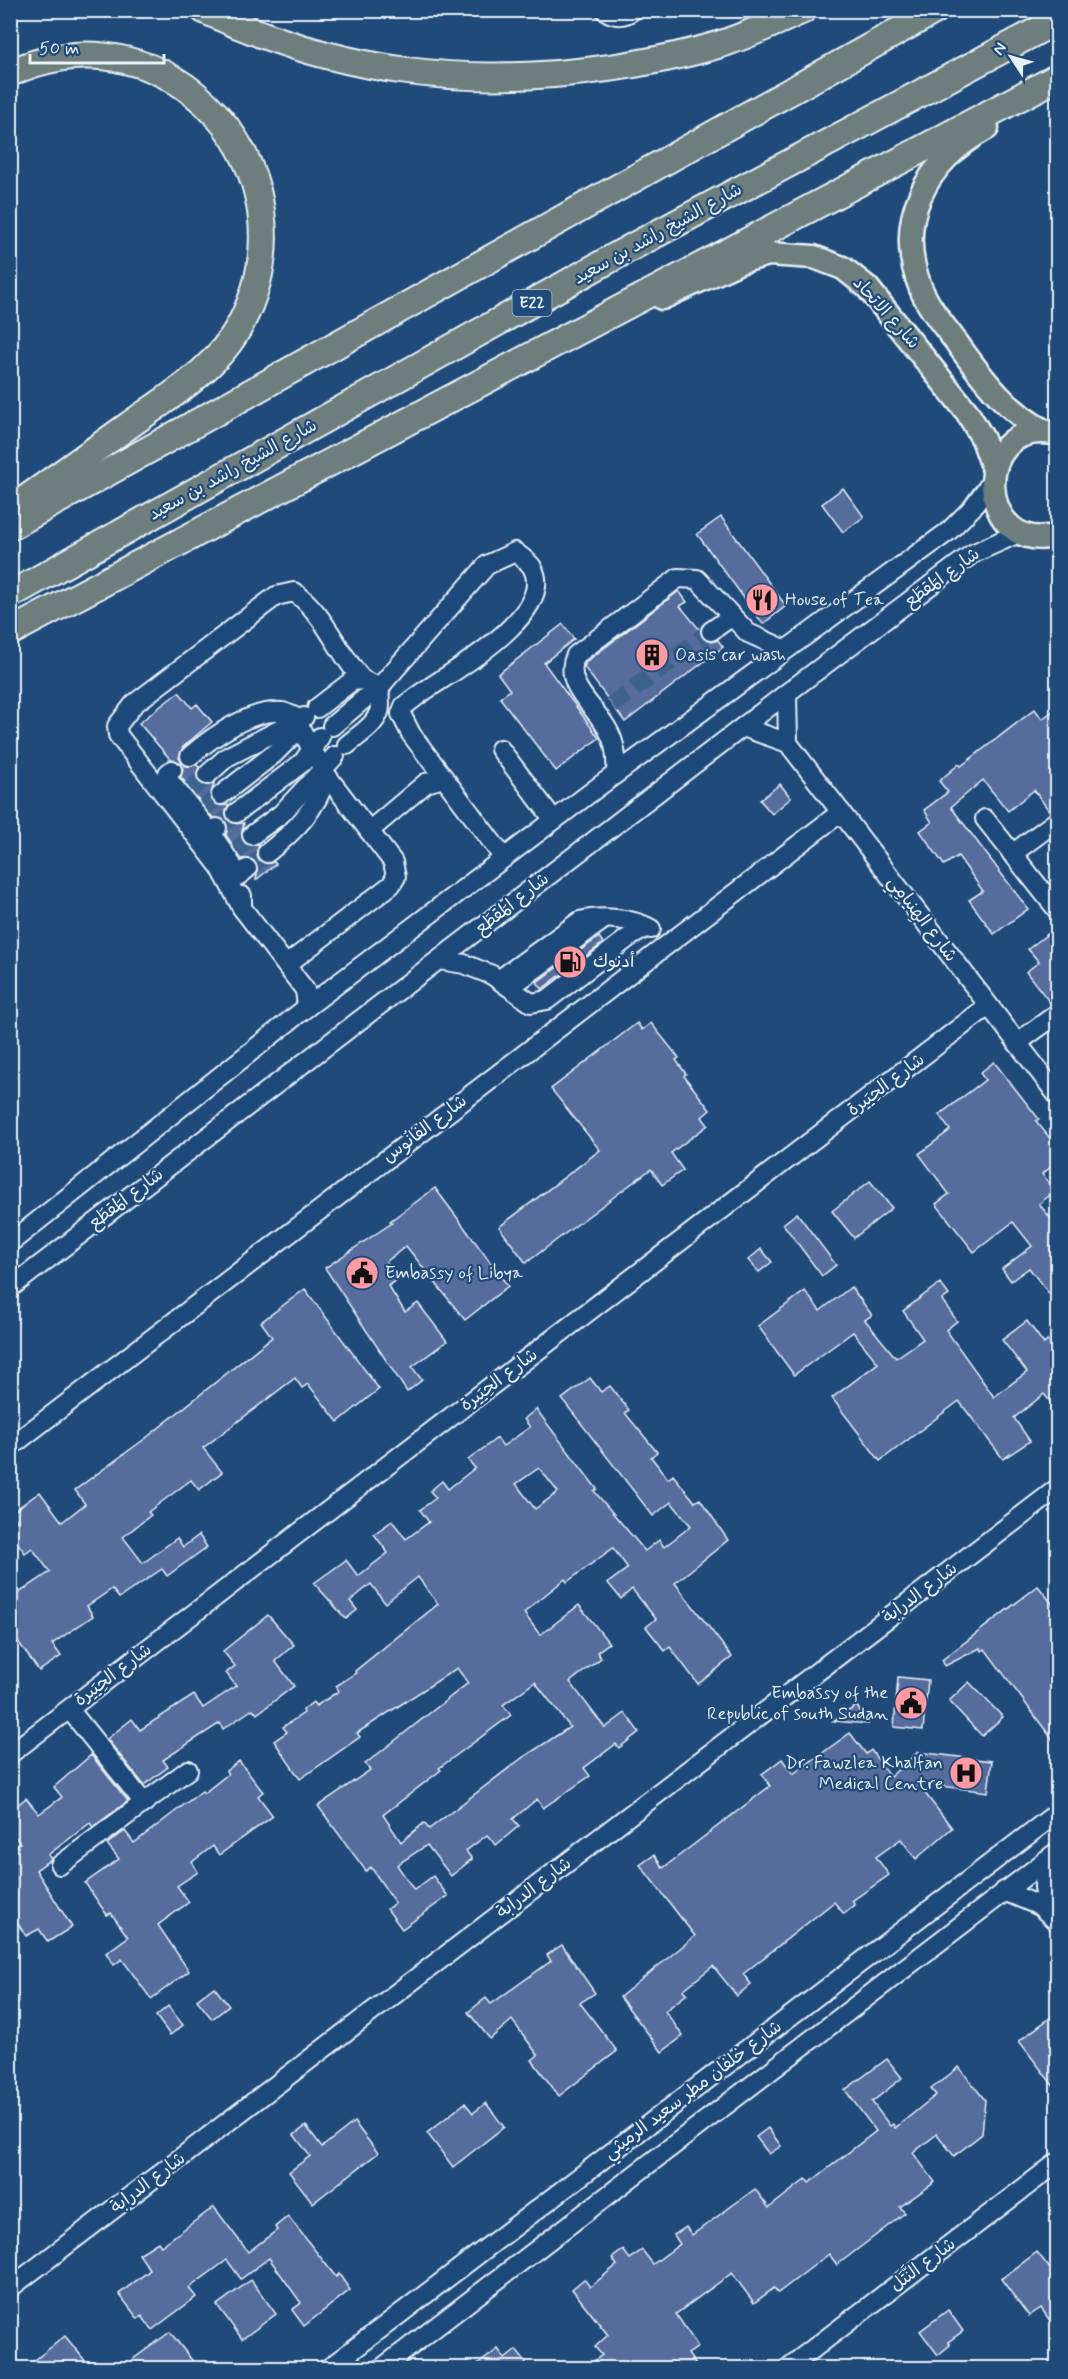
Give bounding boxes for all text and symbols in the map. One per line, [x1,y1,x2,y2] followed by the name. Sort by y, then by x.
[30,27,164,65] scale bar
[981,27,1041,87] north arrow
[39,37,79,61] text: 50 m
[988,39,1012,60] text: N
[569,178,747,290] street label: شارع الشيخ راشد بن سعيد
[847,272,925,354] street label: شارع الاتحاد
[512,290,552,316] road number: E22
[144,414,322,526] street label: شارع الشيخ راشد بن سعيد
[899,542,985,614] street label: شارع المَقطَع
[744,582,780,618] restaurant icon: House of Tea
[785,588,884,612] place label: House of Tea
[634,637,670,673] building icon: Oasis car wash
[675,643,786,667] place label: Oasis car wash
[470,867,554,941] street label: شارع المَقطَع
[879,871,962,969] street label: شارع الهِنيامِي
[552,944,588,980] fuel station icon: أدنوك
[593,950,635,974] place label: أدنوك
[842,1048,930,1122] street label: شارع الحِيَيرة
[378,1089,472,1169] street label: شارع الفانُوس
[83,1163,169,1235] street label: شارع المَقطَع
[344,1255,380,1291] public building icon: Embassy of Libya
[385,1261,523,1285] place label: Embassy of Libya
[455,1343,543,1417] street label: شارع الحِيَيرة
[877,1557,963,1629] street label: شارع الدرابة
[69,1638,157,1712] street label: شارع الحِيَيرة
[707,1681,888,1726] place label: Embassy of the Republic of south Sudan
[893,1685,929,1721] public building icon: Embassy of the Republic of south Sudan
[785,1751,943,1796] place label: Dr. Fawzlea Khalfan Medical Centre
[948,1755,984,1791] hospital icon: Dr. Fawzlea Khalfan Medical Centre
[491,1852,577,1924] street label: شارع الدرابة
[599,2015,789,2167] street label: شارع خلفان مطر سعيد الرميثي
[105,2147,191,2219] street label: شارع الدرابة
[884,2231,961,2298] street label: شارع النَّتَل

